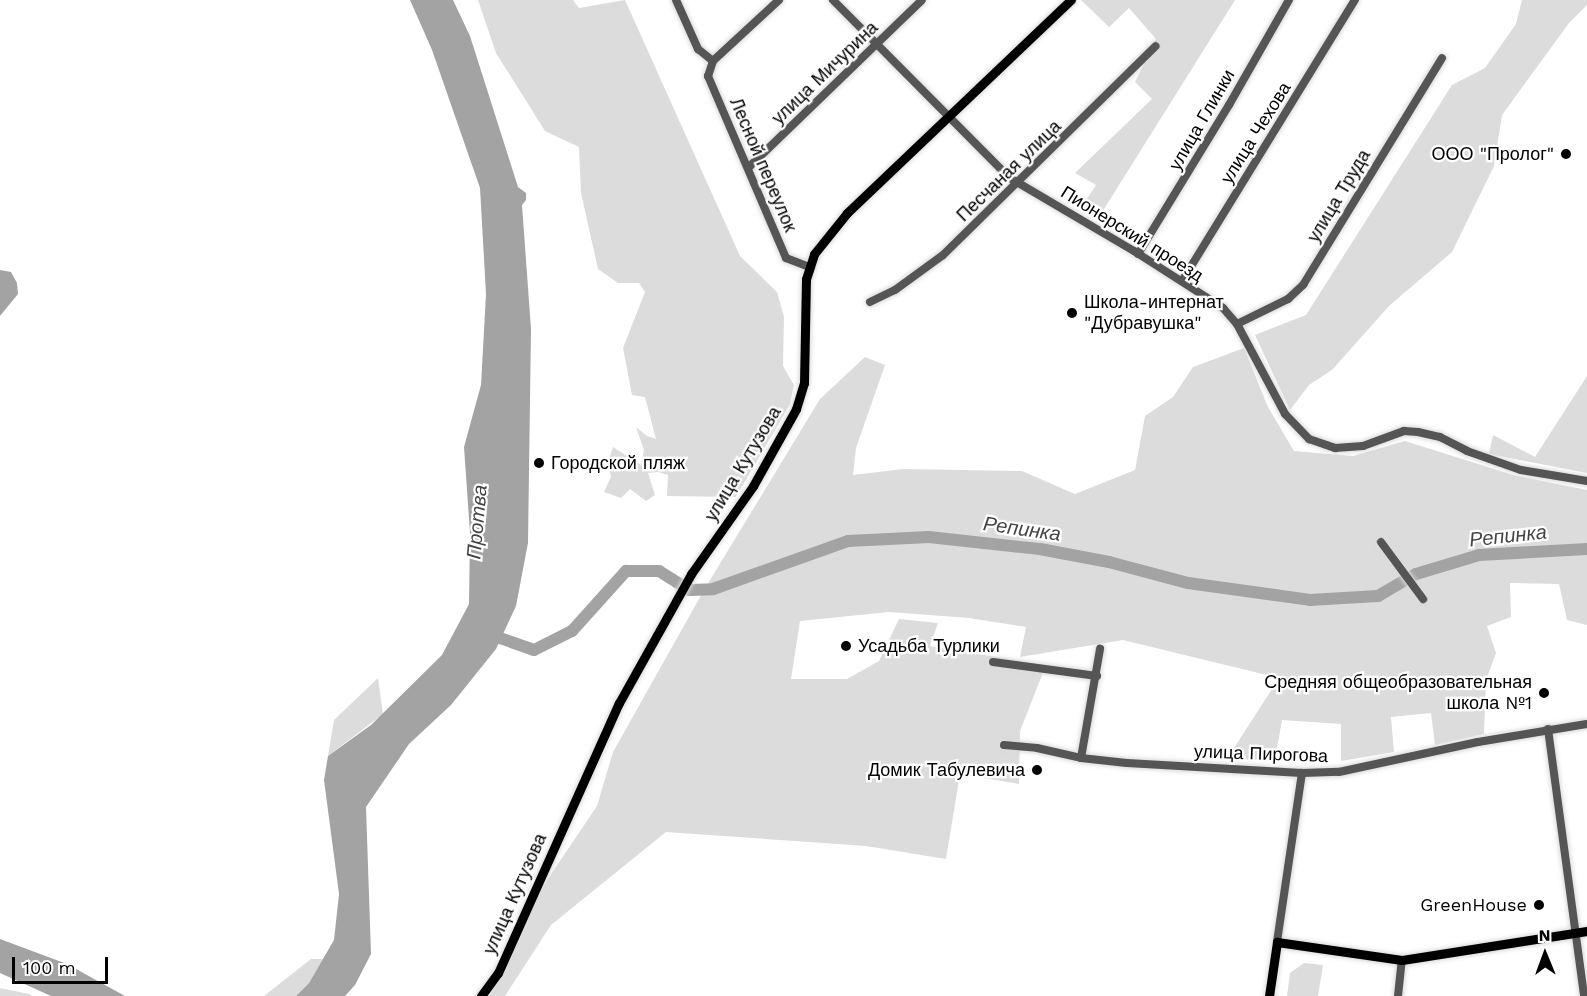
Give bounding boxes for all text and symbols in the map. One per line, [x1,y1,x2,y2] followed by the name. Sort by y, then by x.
[768,17,882,129] street label: улица Мичурина
[1164,66,1240,174] street label: улица Глинки
[1216,78,1296,188] street label: улица Чехова
[725,95,801,235] street label: Лесной переулок
[952,116,1066,226] street label: Песчаная улица
[1432,143,1554,165] place label: ООО "Пролог"
[1303,146,1375,246] street label: улица Труда
[1559,147,1573,161] marker: ООО "Пролог"
[1057,181,1207,287] street label: Пионерский проезд
[1084,292,1224,334] place label: Школа-интернат "Дубравушка"
[1065,306,1079,320] marker: Школа-интернат "Дубравушка"
[700,403,786,525] street label: улица Кутузова
[551,452,685,474] place label: Городской пляж
[532,456,546,470] marker: Городской пляж
[462,484,492,560] water label: Протва
[982,512,1062,546] water label: Репинка
[1468,520,1548,552] water label: Репинка
[858,635,1000,657] place label: Усадьба Турлики
[839,639,853,653] marker: Усадьба Турлики
[1264,672,1532,714] place label: Средняя общеобразовательная школа №1
[1537,686,1551,700] marker: Средняя общеобразовательная школа №1
[1194,741,1328,767] street label: улица Пирогова
[868,759,1025,781] place label: Домик Табулевича
[1030,763,1044,777] marker: Домик Табулевича
[479,830,551,958] street label: улица Кутузова
[1420,894,1527,916] place label: GreenHouse
[1532,898,1546,912] marker: GreenHouse
[1515,924,1575,984] north arrow
[1539,926,1551,945] text: N
[15,945,111,983] scale bar
[23,957,76,978] text: 100 m

